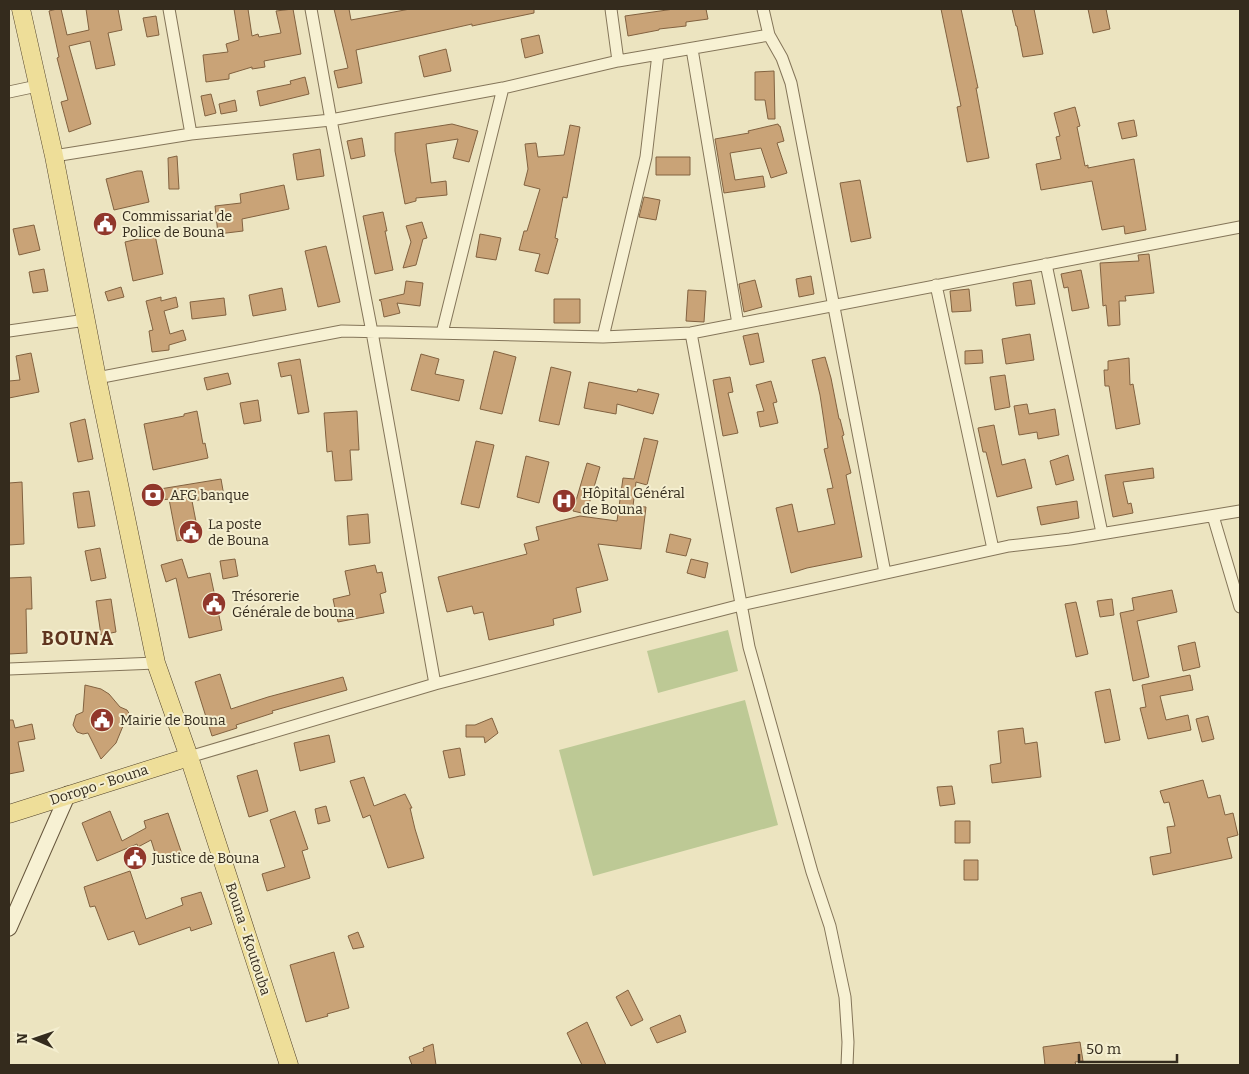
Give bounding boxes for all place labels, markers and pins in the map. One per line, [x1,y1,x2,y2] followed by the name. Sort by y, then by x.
[122,208,232,241] place label: Commissariat de Police de Bouna
[92,211,118,237] public building icon: Commissariat de Police de Bouna
[140,482,166,508] bank icon: AFG banque
[582,485,685,518] place label: Hôpital Général de Bouna
[170,487,249,504] place label: AFG banque
[551,488,577,514] hospital icon: Hôpital Général de Bouna
[208,516,269,549] place label: La poste de Bouna
[178,519,204,545] public building icon: La poste de Bouna
[232,588,355,621] place label: Trésorerie Générale de bouna
[201,591,227,617] public building icon: Trésorerie Générale de bouna
[89,707,115,733] public building icon: Mairie de Bouna
[120,712,226,729] place label: Mairie de Bouna
[122,845,148,871] public building icon: Justice de Bouna
[151,850,260,867] place label: Justice de Bouna

